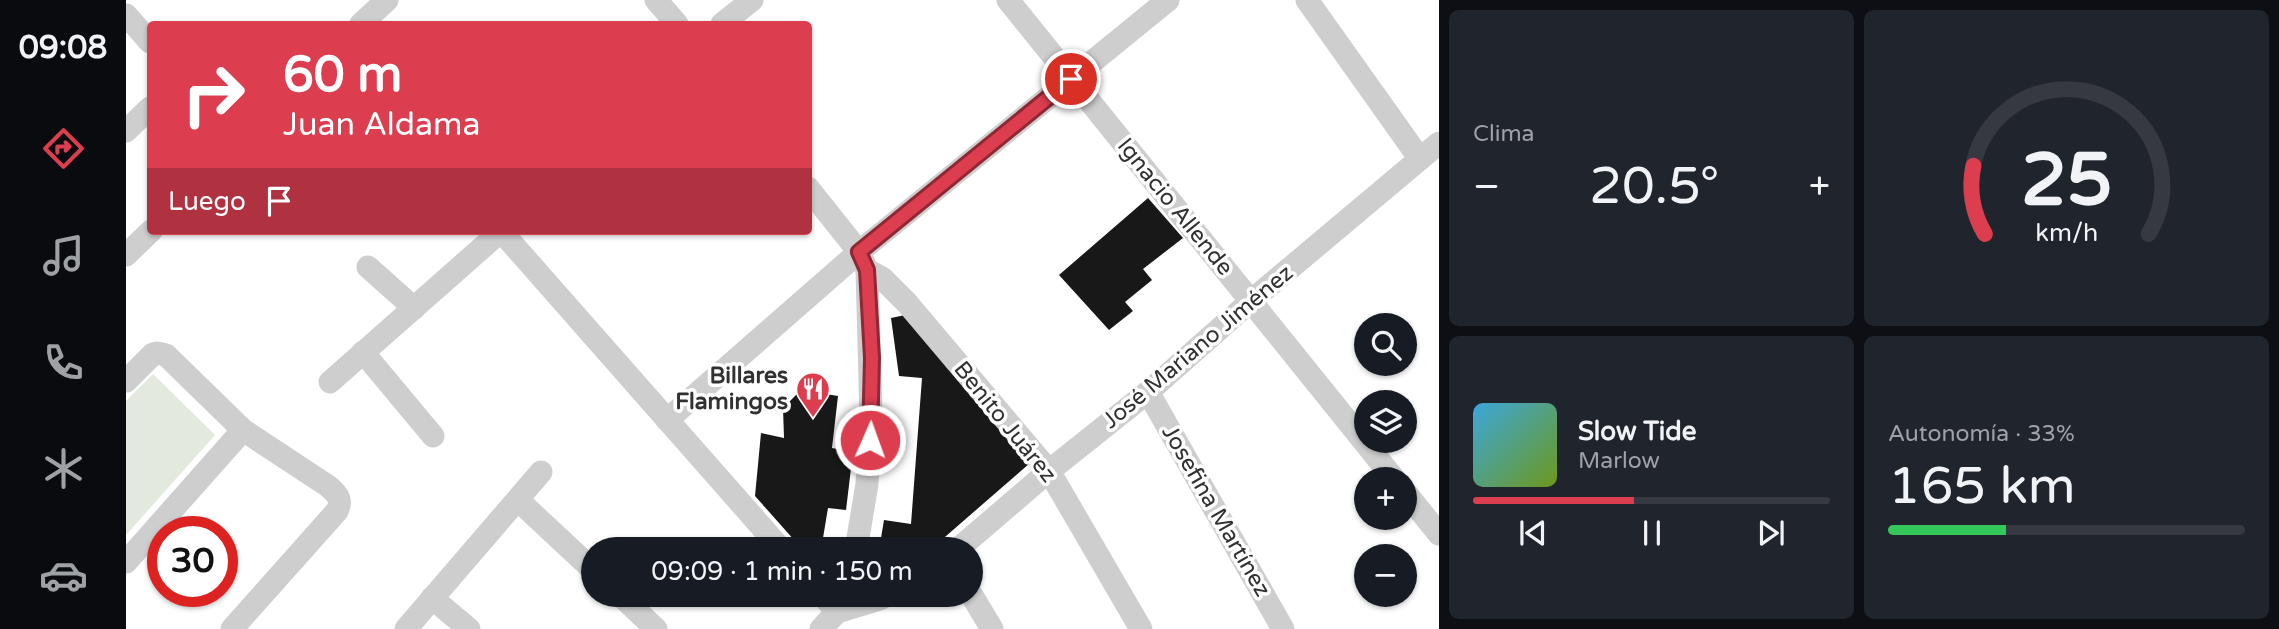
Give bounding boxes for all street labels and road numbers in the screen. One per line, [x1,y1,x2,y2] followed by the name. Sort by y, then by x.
[1111,133,1239,281] street label: Ignacio Allende
[1097,259,1299,435] street label: José Mariano Jiménez
[948,356,1062,488] street label: Benito Juárez
[1156,420,1276,602] street label: Josefina Martínez

